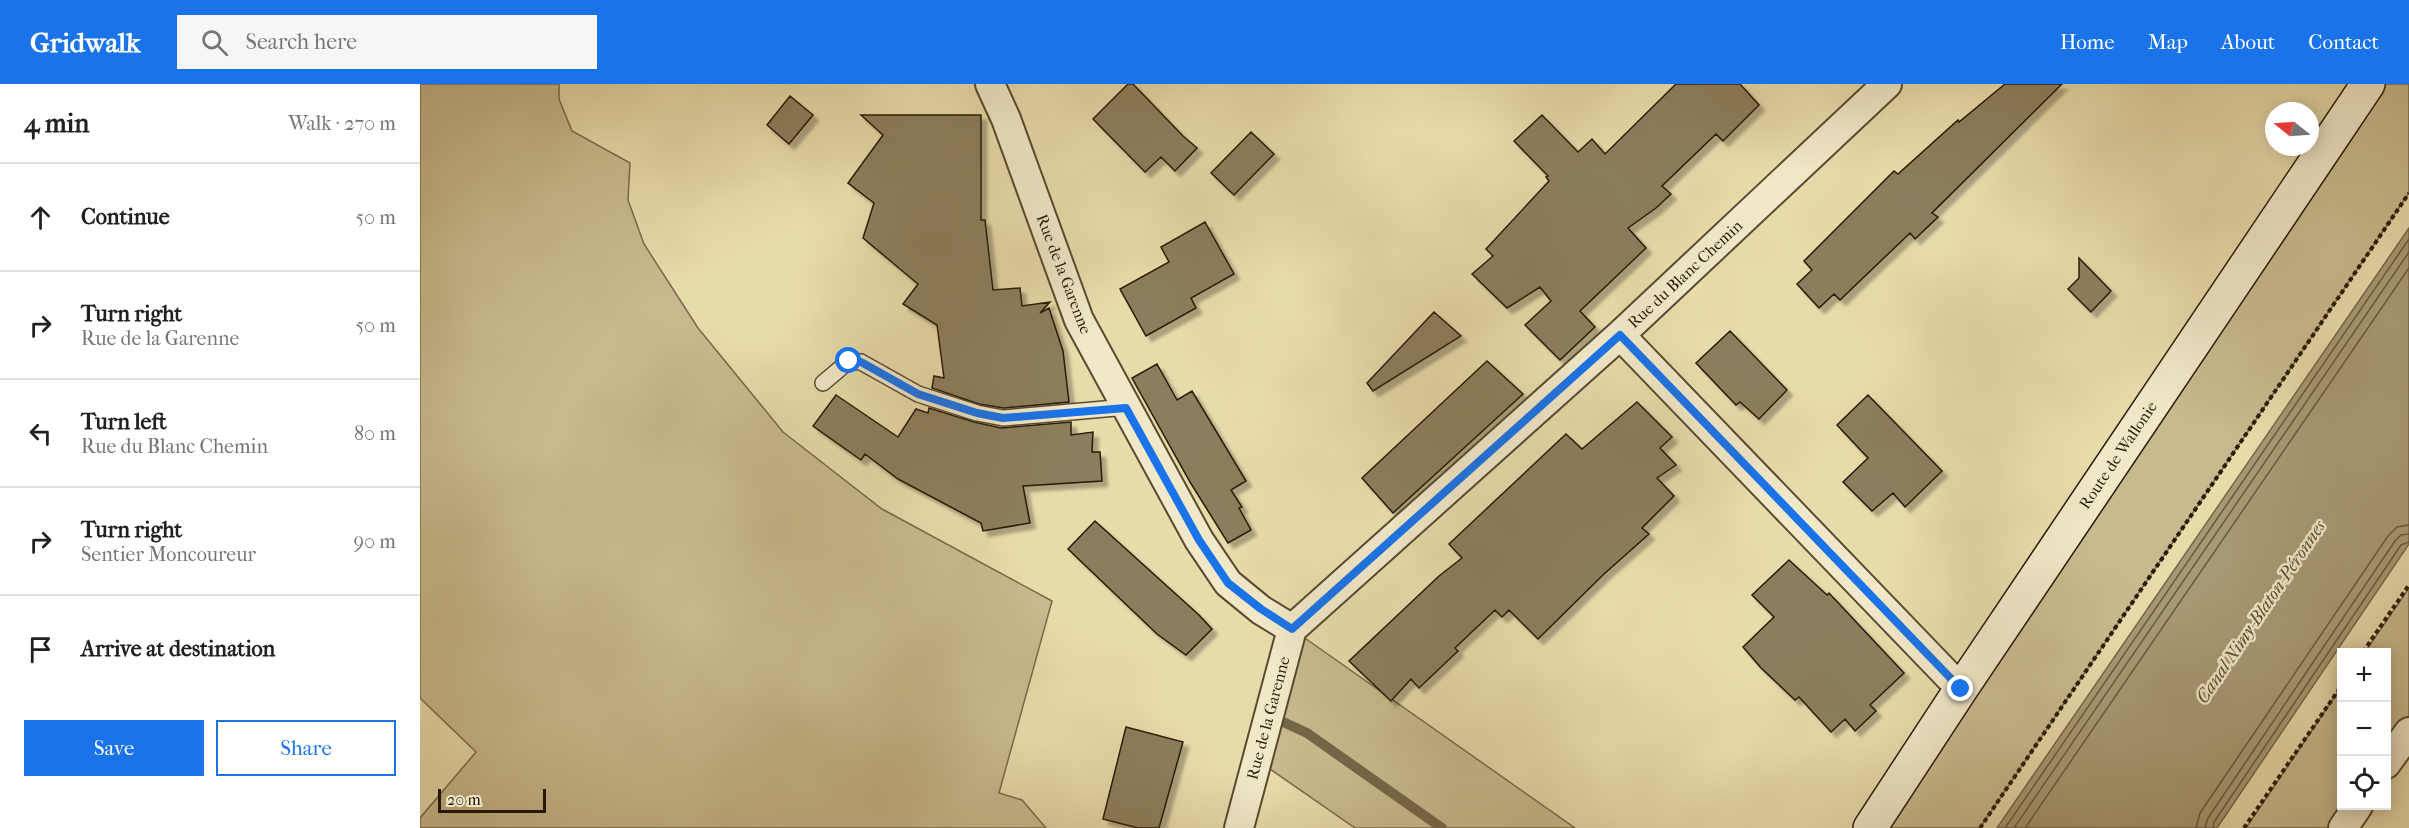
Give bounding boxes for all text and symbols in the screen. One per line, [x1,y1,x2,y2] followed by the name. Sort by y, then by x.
[177,15,597,69] search box
[30,26,141,59] text: Gridwalk
[198,26,231,59] icon: search
[246,29,357,55] text: Search here
[2060,30,2115,54] text: Home
[2148,30,2188,54] text: Map
[2221,30,2275,54] text: About
[2308,30,2379,54] text: Contact
[2265,102,2319,156] north arrow
[24,108,89,139] text: 4 min
[288,112,396,135] text: Walk · 270 m
[24,201,57,234] icon: ahead
[81,204,170,230] text: Continue
[355,206,396,229] text: 50 m
[1032,211,1096,337] street label: Rue de la Garenne
[1624,216,1747,332] street label: Rue du Blanc Chemin
[81,301,182,327] text: Turn right
[24,309,57,342] icon: right
[355,314,396,337] text: 50 m
[81,327,239,350] text: Rue de la Garenne
[835,347,861,373] route start
[2075,397,2161,513] street label: Route de Wallonie
[81,409,167,435] text: Turn left
[24,417,57,450] icon: left
[354,422,396,445] text: 80 m
[81,435,268,458] text: Rue du Blanc Chemin
[2192,516,2330,707] water label: Canal Nimy-Blaton-Péronnes
[81,517,182,543] text: Turn right
[24,525,57,558] icon: right
[354,530,396,553] text: 90 m
[81,543,256,566] text: Sentier Moncoureur
[24,633,57,666] icon: arrive
[81,636,275,662] text: Arrive at destination
[2337,648,2391,810] map controls
[2337,648,2391,702] button: +
[1242,654,1294,782] street label: Rue de la Garenne
[1947,675,1973,701] route end
[2337,702,2391,756] button: −
[24,720,204,776] button: Save
[216,720,396,776] button: Share
[2337,756,2391,810] button: locate
[438,786,546,814] scale bar
[447,790,481,809] text: 20 m

